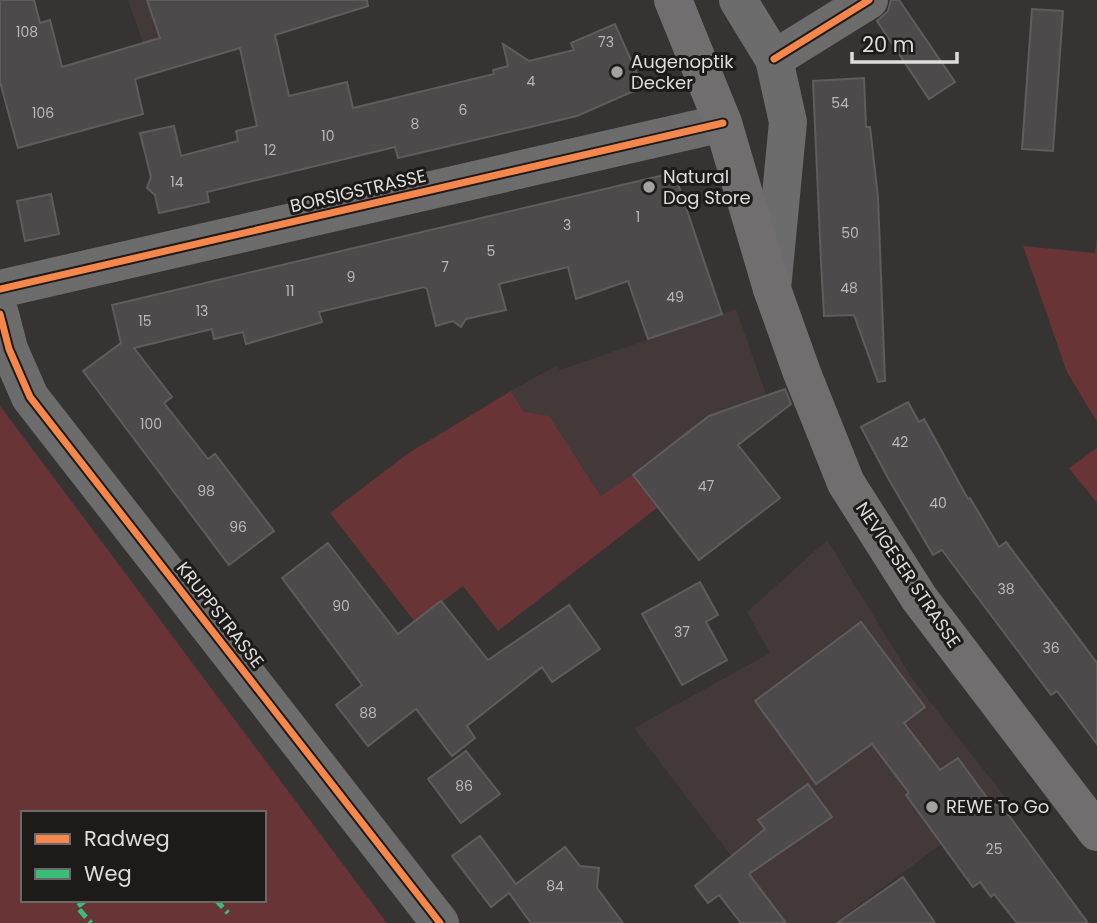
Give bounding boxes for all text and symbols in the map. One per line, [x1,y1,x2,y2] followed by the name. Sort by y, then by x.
[852,21,957,65] scale bar
[16,22,38,42] house number: 108
[862,30,915,59] text: 20 m
[598,32,614,52] house number: 73
[631,49,734,95] place label: Augenoptik Decker
[609,64,625,80] marker: Augenoptik Decker
[527,71,536,91] house number: 4
[831,93,849,113] house number: 54
[459,100,468,120] house number: 6
[32,103,54,123] house number: 106
[411,114,420,134] house number: 8
[321,126,335,146] house number: 10
[264,140,276,160] house number: 12
[287,163,428,218] street label: BORSIGSTRASSE
[663,164,751,210] place label: Natural Dog Store
[170,172,184,192] house number: 14
[641,179,657,195] marker: Natural Dog Store
[636,207,640,227] house number: 1
[563,215,571,235] house number: 3
[841,223,859,243] house number: 50
[487,241,495,261] house number: 5
[441,257,449,277] house number: 7
[347,267,355,287] house number: 9
[840,278,858,298] house number: 48
[286,281,294,301] house number: 11
[666,287,684,307] house number: 49
[196,301,208,321] house number: 13
[138,311,152,331] house number: 15
[140,414,162,434] house number: 100
[892,432,908,452] house number: 42
[698,476,715,496] house number: 47
[197,481,215,501] house number: 98
[929,493,947,513] house number: 40
[850,497,967,653] street label: NEVIGESER STRASSE
[229,517,247,537] house number: 96
[171,556,270,673] street label: KRUPPSTRASSE
[997,579,1015,599] house number: 38
[332,596,350,616] house number: 90
[674,622,690,642] house number: 37
[1042,638,1060,658] house number: 36
[359,703,377,723] house number: 88
[455,776,473,796] house number: 86
[946,794,1049,819] place label: REWE To Go
[924,799,940,815] marker: REWE To Go
[21,811,266,902] legend
[84,824,170,853] text: Radweg
[986,839,1002,859] house number: 25
[84,859,132,888] text: Weg
[546,876,564,896] house number: 84

